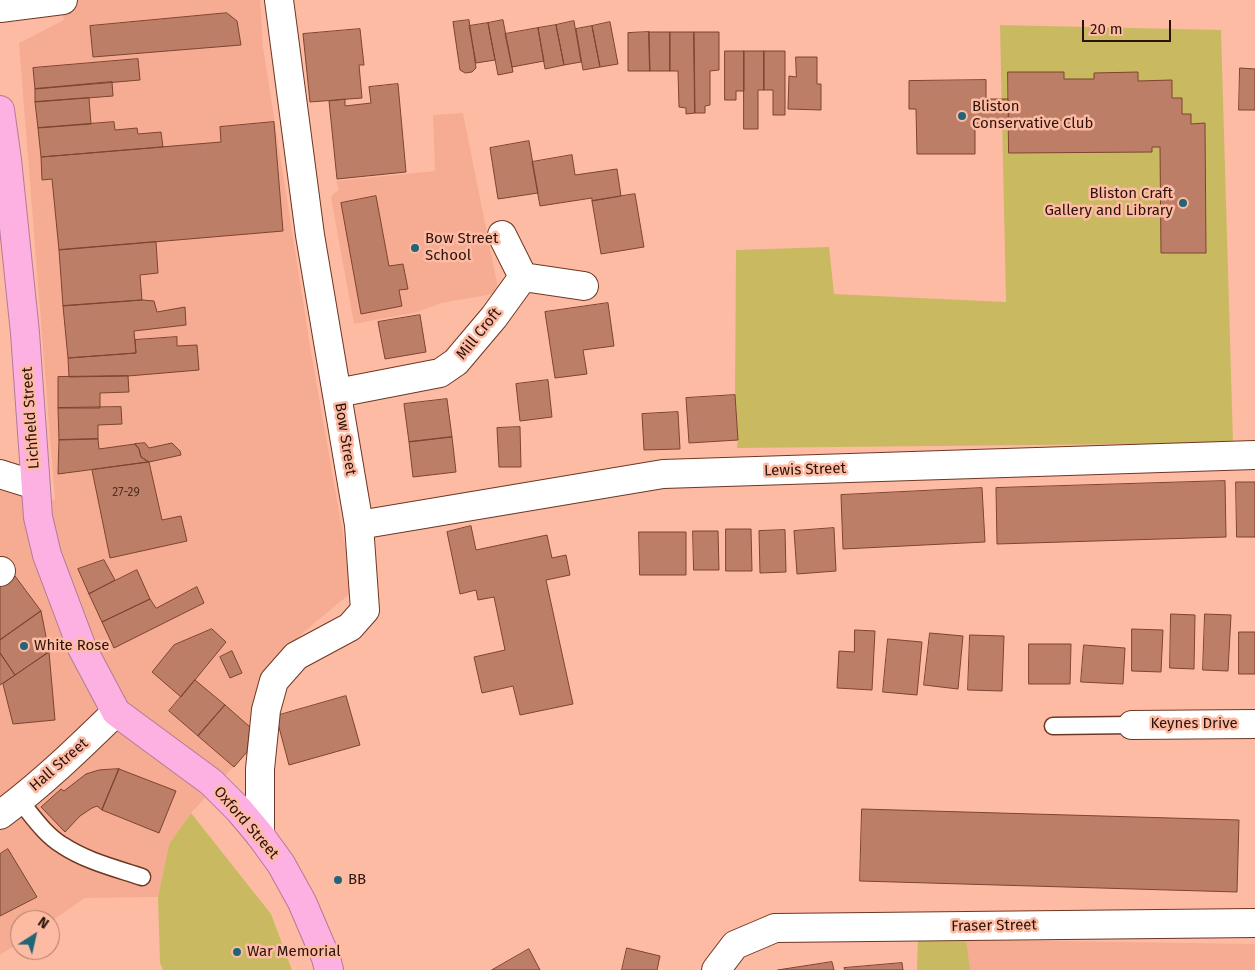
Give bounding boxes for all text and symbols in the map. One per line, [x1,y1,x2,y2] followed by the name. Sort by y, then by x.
[1085,10,1174,42] scale bar
[1090,20,1123,38] text: 20 m
[972,98,1093,133] place label: Bliston Conservative Club
[956,110,968,122] marker: Bliston Conservative Club
[1044,185,1173,220] place label: Bliston Craft Gallery and Library
[1177,197,1189,209] marker: Bliston Craft Gallery and Library
[425,230,498,265] place label: Bow Street School
[409,242,421,254] marker: Bow Street School
[453,304,505,364] street label: Mill Croft
[18,366,44,470] street label: Lichfield Street
[330,401,360,477] street label: Bow Street
[764,460,846,480] street label: Lewis Street
[112,486,140,500] house number: 27-29
[34,637,110,655] place label: White Rose
[18,640,30,652] marker: White Rose
[1150,715,1238,733] street label: Keynes Drive
[26,735,92,795] street label: Hall Street
[210,783,282,863] street label: Oxford Street
[348,871,366,889] place label: BB
[332,874,344,886] marker: BB
[10,910,60,960] north arrow
[35,913,52,933] text: N
[951,916,1037,936] street label: Fraser Street
[247,943,341,961] place label: War Memorial
[231,946,243,958] marker: War Memorial

